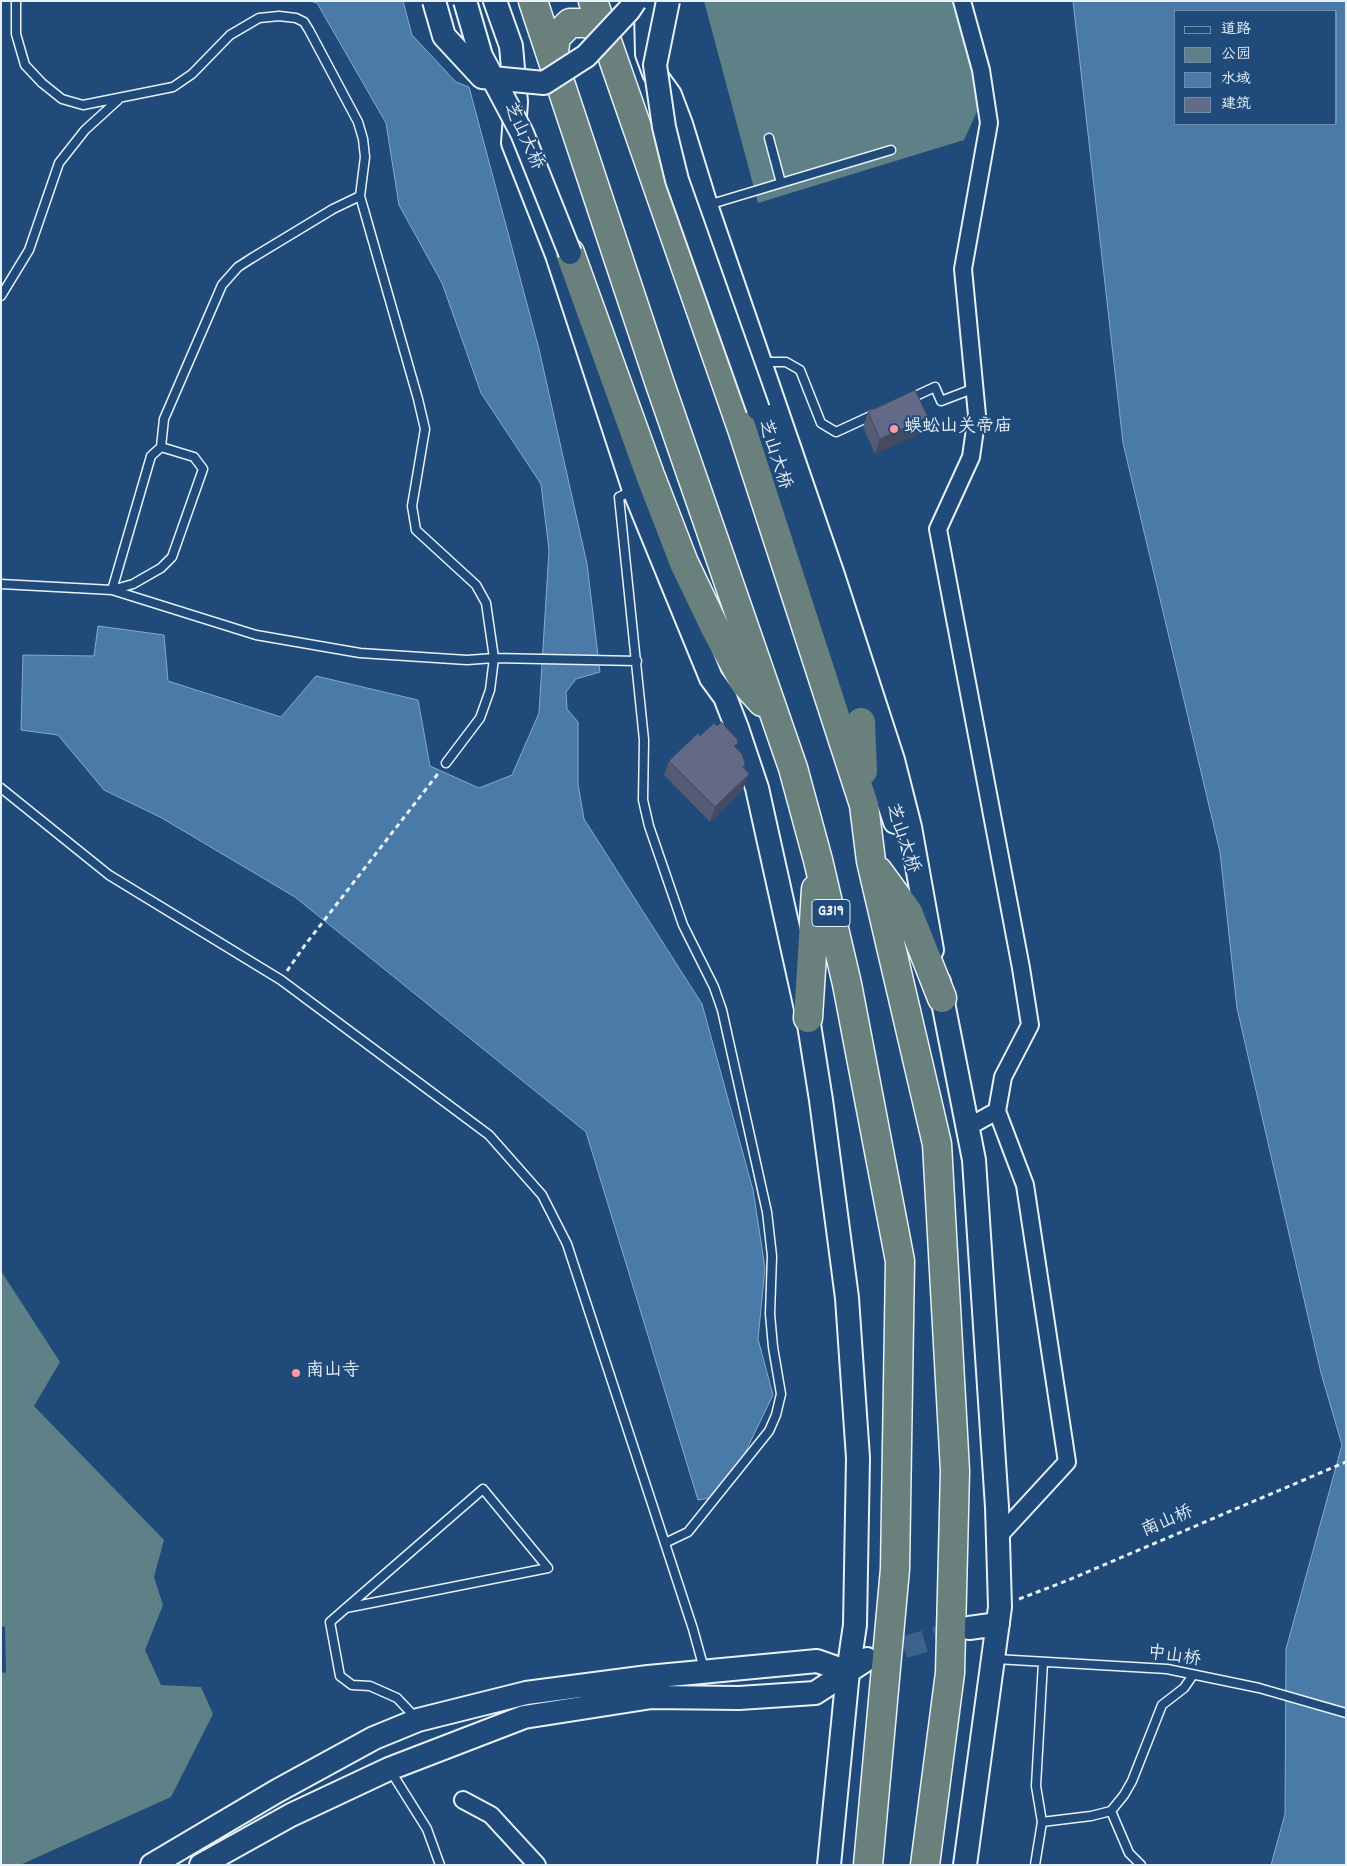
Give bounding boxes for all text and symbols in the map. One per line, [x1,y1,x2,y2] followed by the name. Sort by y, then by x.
[1174,10,1337,125] legend
[1221,19,1251,41] text: 道路
[1221,44,1251,66] text: 公园
[1221,69,1251,91] text: 水域
[1221,94,1251,116] text: 建筑
[497,100,547,174] street label: 芝山大桥
[752,417,794,493] street label: 芝山大桥
[904,418,1012,440] place label: 蜈蚣山关帝庙
[888,423,900,435] marker: 蜈蚣山关帝庙
[879,801,923,877] street label: 芝山大桥
[812,900,850,926] road number: G319
[306,1362,360,1384] place label: 南山寺
[290,1367,302,1379] marker: 南山寺
[1139,1503,1197,1543] street label: 南山桥
[1146,1644,1202,1672] street label: 中山桥

